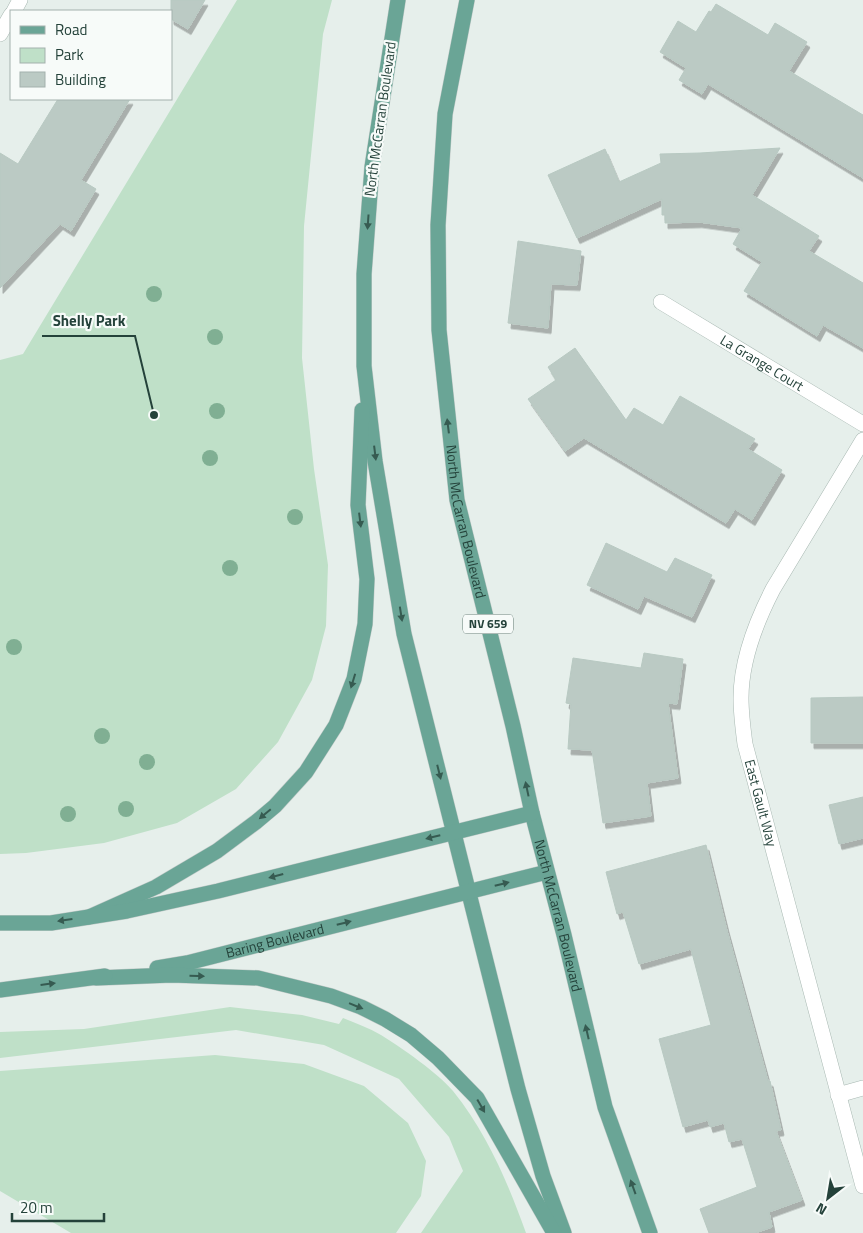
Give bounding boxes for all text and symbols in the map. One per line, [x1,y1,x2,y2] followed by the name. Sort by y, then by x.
[10,10,172,100] legend
[55,18,87,41] text: Road
[358,40,401,198] street label: North McCarran Boulevard
[55,43,84,66] text: Park
[55,68,106,91] text: Building
[363,214,371,230] one-way arrow
[42,306,135,336] callout: Shelly Park
[53,309,126,332] text: Shelly Park
[716,329,808,396] street label: La Grange Court
[444,417,452,433] one-way arrow
[441,444,492,600] street label: North McCarran Boulevard
[371,446,379,462] one-way arrow
[356,512,364,528] one-way arrow
[397,606,405,622] one-way arrow
[463,614,513,634] road number: NV 659
[349,673,357,688] one-way arrow
[740,757,783,849] street label: East Gault Way
[435,764,443,779] one-way arrow
[523,782,531,797] one-way arrow
[258,809,271,820] one-way arrow
[426,833,441,841] one-way arrow
[529,837,588,994] street label: North McCarran Boulevard
[268,873,283,881] one-way arrow
[494,879,509,887] one-way arrow
[57,917,73,925] one-way arrow
[223,918,326,963] street label: Baring Boulevard
[337,919,352,927] one-way arrow
[190,972,206,980] one-way arrow
[41,980,57,988] one-way arrow
[349,1002,363,1010] one-way arrow
[583,1024,591,1039] one-way arrow
[477,1098,485,1113] one-way arrow
[803,1173,853,1223] north arrow
[629,1180,636,1195] one-way arrow
[12,1190,105,1222] scale bar
[20,1196,53,1219] text: 20 m
[811,1198,831,1221] text: N

